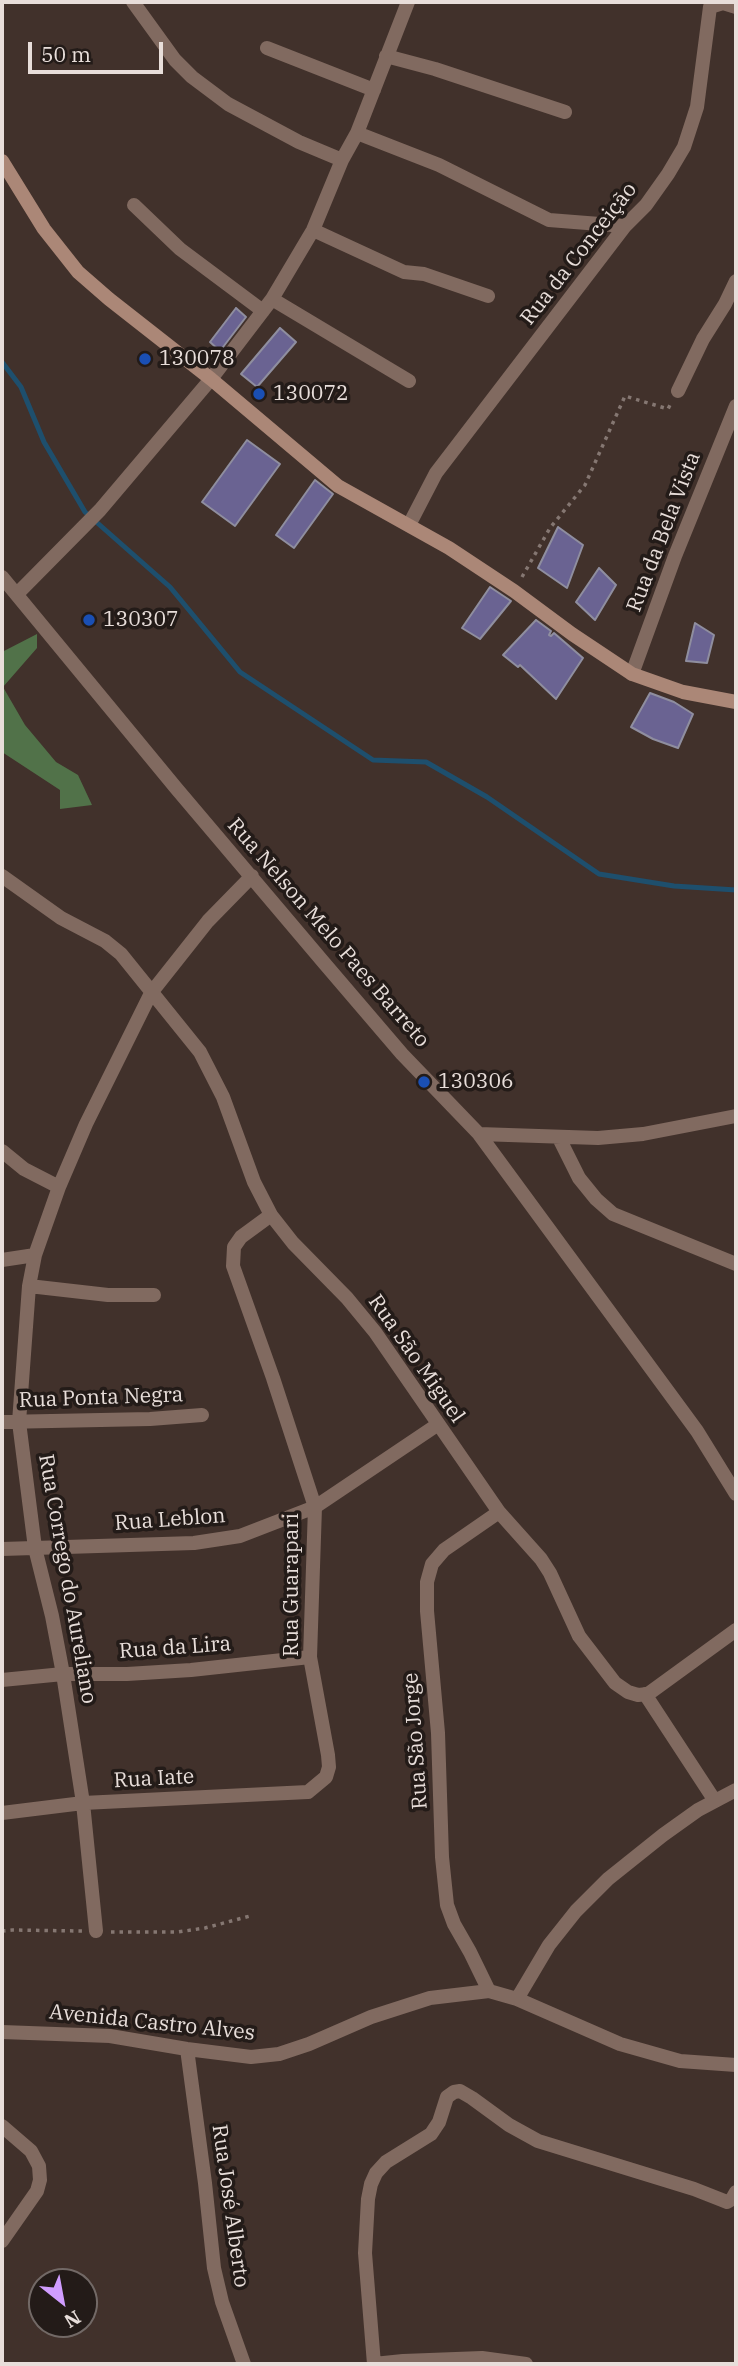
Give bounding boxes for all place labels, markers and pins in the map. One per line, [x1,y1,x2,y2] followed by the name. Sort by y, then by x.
[159,346,235,372] place label: 130078
[137,351,153,367] marker: 130078
[273,381,349,407] place label: 130072
[251,386,267,402] marker: 130072
[103,607,179,633] place label: 130307
[81,612,97,628] marker: 130307
[438,1069,514,1095] place label: 130306
[416,1074,432,1090] marker: 130306

